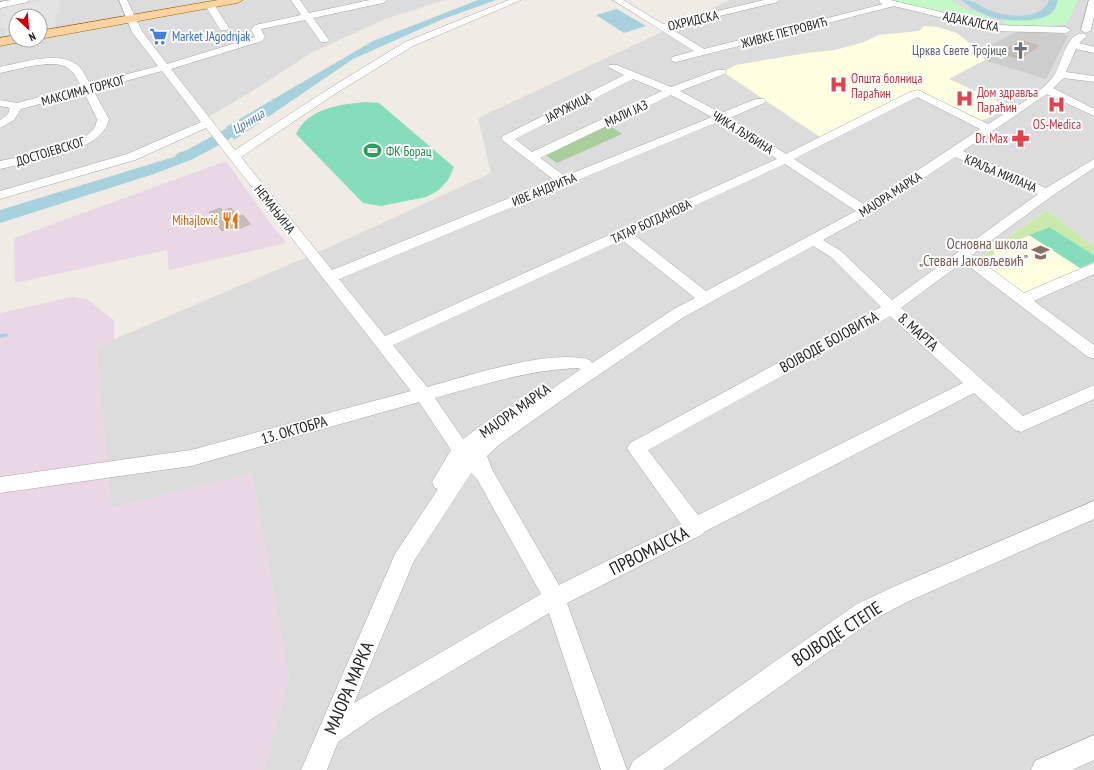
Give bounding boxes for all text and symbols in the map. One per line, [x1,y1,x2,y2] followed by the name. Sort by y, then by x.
[666,6,721,35] street label: ОХРИДСКА
[941,7,1001,36] street label: АДАКАЛСКА
[8,8,48,48] north arrow
[738,13,829,52] street label: ЖИВКЕ ПЕТРОВИЋ
[149,26,169,46] supermarket icon: Market JAgodnjak
[172,28,250,45] place label: Market JAgodnjak
[27,29,38,45] text: N
[1010,40,1030,60] church icon: Црква Свете Тројице
[912,42,1007,59] place label: Црква Свете Тројице
[851,70,922,102] place label: Општа болница Параћин
[39,71,127,110] street label: МАКСИМА ГОРКОГ
[828,75,848,95] hospital icon: Општа болница Параћин
[977,84,1038,116] place label: Дом здравља Параћин
[541,88,595,127] street label: ЈАРУЖИЦА
[954,89,974,109] hospital icon: Дом здравља Параћин
[1047,95,1067,115] hospital icon: OS-Medica
[602,96,651,131] street label: МАЛИ ЈАЗ
[229,104,268,138] water label: Црница
[709,107,777,158] street label: ЧИКА ЉУБИНА
[1033,116,1081,133] place label: OS-Medica
[1011,128,1031,148] pharmacy icon: Dr. Max
[975,130,1009,147] place label: Dr. Max
[14,133,87,170] street label: ДОСТОЈЕВСКОГ
[363,141,383,161] sports icon: ФК Борац
[386,143,432,160] place label: ФК Борац
[962,151,1040,197] street label: КРАЉА МИЛАНА
[856,167,925,221] street label: МАЈОРА МАРКА
[509,168,580,210] street label: ИВЕ АНДРИЋА
[250,181,299,238] street label: НЕМАЊИНА
[608,195,695,248] street label: ТАТАР БОГДАНОВА
[221,210,241,230] restaurant icon: Mihajlović
[172,212,218,229] place label: Mihajlović
[919,234,1028,270] place label: Основна школа „Стеван Јаковљевић”
[1031,243,1051,263] school or university icon: Основна школа „Стеван Јаковљевић”
[776,306,882,376] street label: ВОЈВОДЕ БОЈОВИЋА
[894,309,943,355] street label: 8. МАРТА
[476,379,555,442] street label: МАЈОРА МАРКА
[259,411,330,448] street label: 13. ОКТОБРА
[605,521,693,580] street label: ПРВОМАЈСКА
[787,596,886,671] street label: ВОЈВОДЕ СТЕПЕ
[319,637,379,738] street label: МАЈОРА МАРКА

